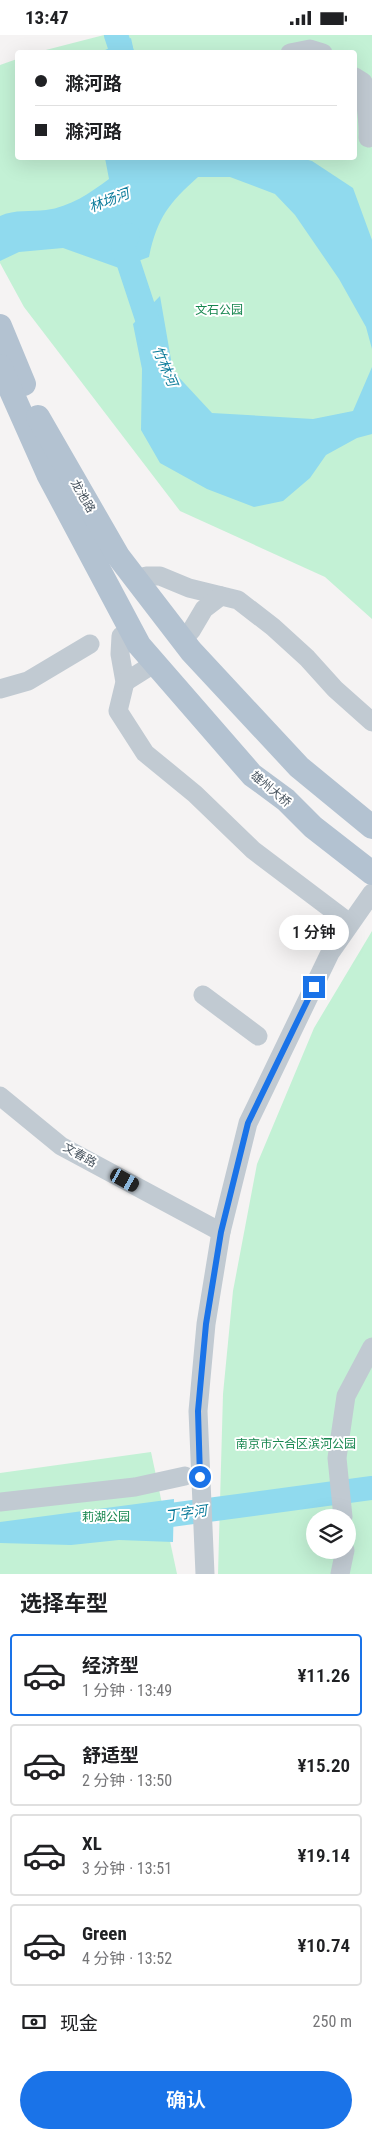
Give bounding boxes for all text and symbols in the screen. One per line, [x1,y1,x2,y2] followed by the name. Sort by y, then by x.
[25,6,69,29] text: 13:47
[65,72,122,95] text: 滁河路
[65,120,122,143] text: 滁河路
[87,184,134,215] water label: 林场河
[195,303,243,317] park label: 文石公园
[149,344,182,391] water label: 竹林河
[68,477,98,515] street label: 龙池路
[248,768,294,810] street label: 雄州大桥
[279,915,349,949] callout: 1 分钟
[292,923,336,942] text: 1 分钟
[303,976,325,998] route end
[61,1140,99,1170] street label: 文春路
[108,1166,141,1194] car
[236,1437,356,1451] park label: 南京市六合区滨河公园
[189,1466,211,1488] route start
[164,1502,211,1524] water label: 丁字河
[306,1509,356,1559] map controls
[306,1509,356,1559] button: layers
[82,1510,130,1524] park label: 莉湖公园
[20,1591,108,1616] text: 选择车型
[22,1653,67,1698] icon: car
[82,1654,139,1677] text: 经济型
[297,1664,350,1687] text: ¥11.26
[82,1681,172,1700] text: 1 分钟 · 13:49
[22,1743,67,1788] icon: car
[82,1744,139,1767] text: 舒适型
[297,1754,350,1777] text: ¥15.20
[82,1771,172,1790] text: 2 分钟 · 13:50
[82,1832,102,1855] text: XL
[22,1833,67,1878] icon: car
[297,1844,350,1867] text: ¥19.14
[82,1859,172,1878] text: 3 分钟 · 13:51
[82,1922,127,1945] text: Green
[22,1923,67,1968] icon: car
[297,1934,350,1957] text: ¥10.74
[82,1949,172,1968] text: 4 分钟 · 13:52
[20,2008,48,2036] icon: cash
[60,2012,98,2035] text: 现金
[313,2012,352,2031] text: 250 m
[20,2071,352,2129] button: 确认

